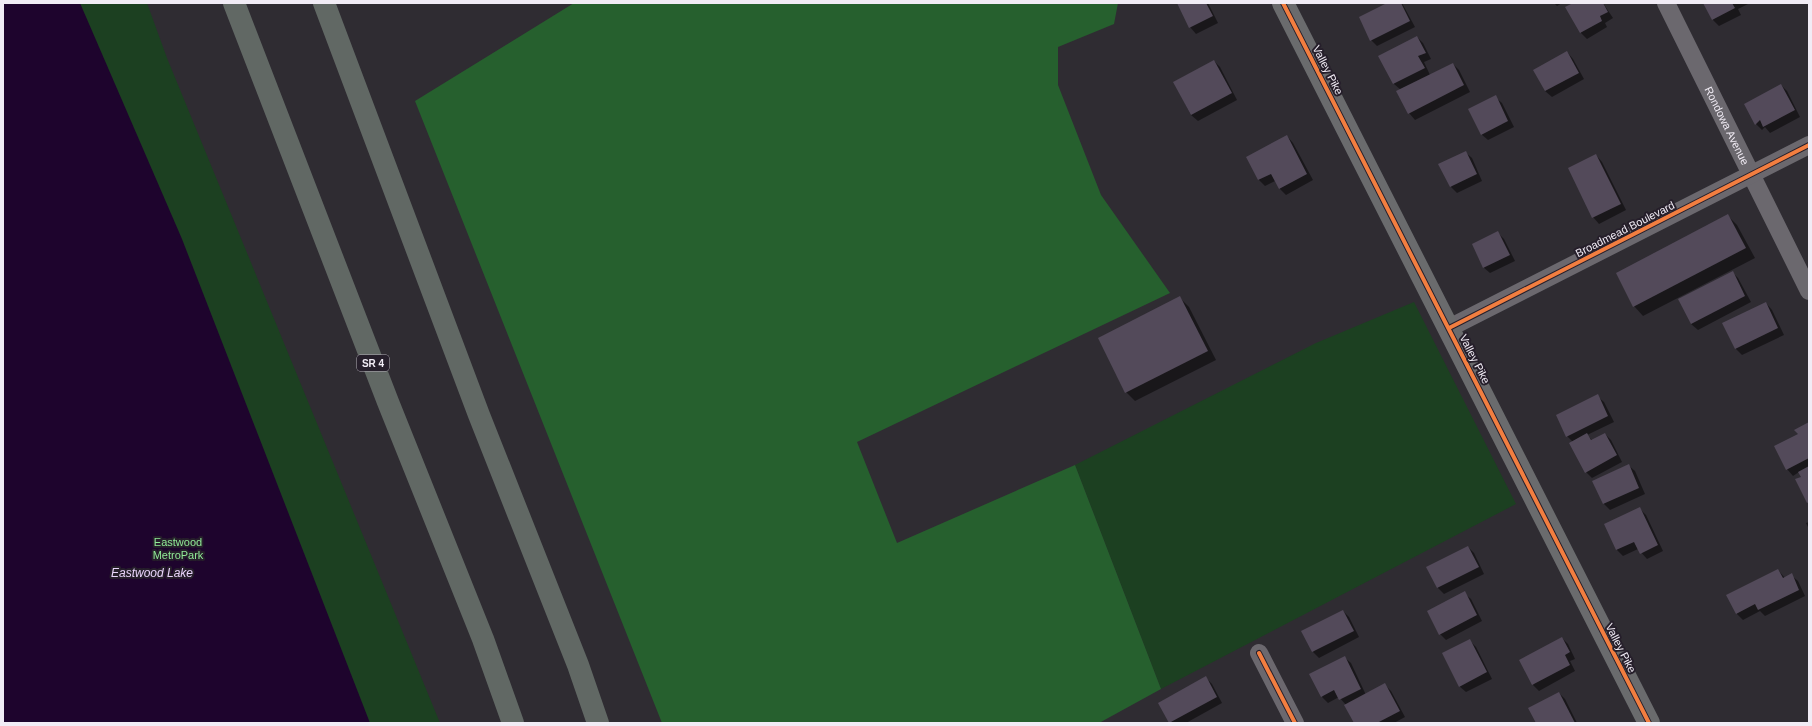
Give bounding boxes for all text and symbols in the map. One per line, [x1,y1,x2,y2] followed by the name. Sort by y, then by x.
[1310,43,1346,97] street label: Valley Pike
[1702,84,1751,167] street label: Rondowa Avenue
[1574,199,1676,259] street label: Broadmead Boulevard
[1457,332,1493,386] street label: Valley Pike
[357,355,389,371] road number: SR 4
[153,536,204,561] park label: Eastwood MetroPark
[111,566,193,580] water label: Eastwood Lake
[1603,621,1639,675] street label: Valley Pike

